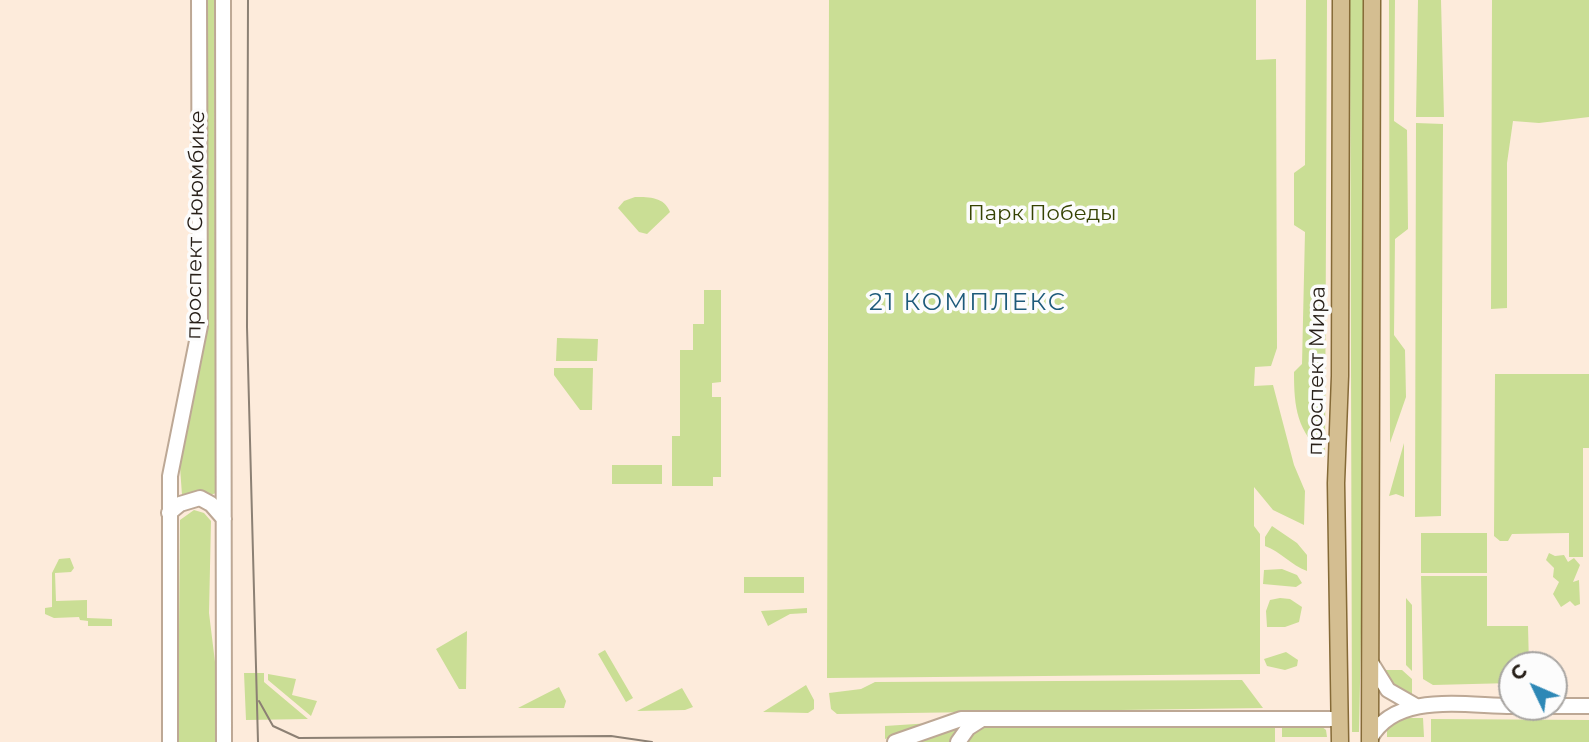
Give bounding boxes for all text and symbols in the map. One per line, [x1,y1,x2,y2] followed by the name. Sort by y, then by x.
[181,110,211,340] street label: проспект Сююмбике
[967,201,1117,227] park label: Парк Победы
[1303,286,1331,456] street label: проспект Мира
[870,289,1066,317] district label: 21 КОМПЛЕКС
[1498,651,1568,721] north arrow
[1506,660,1532,685] text: С

